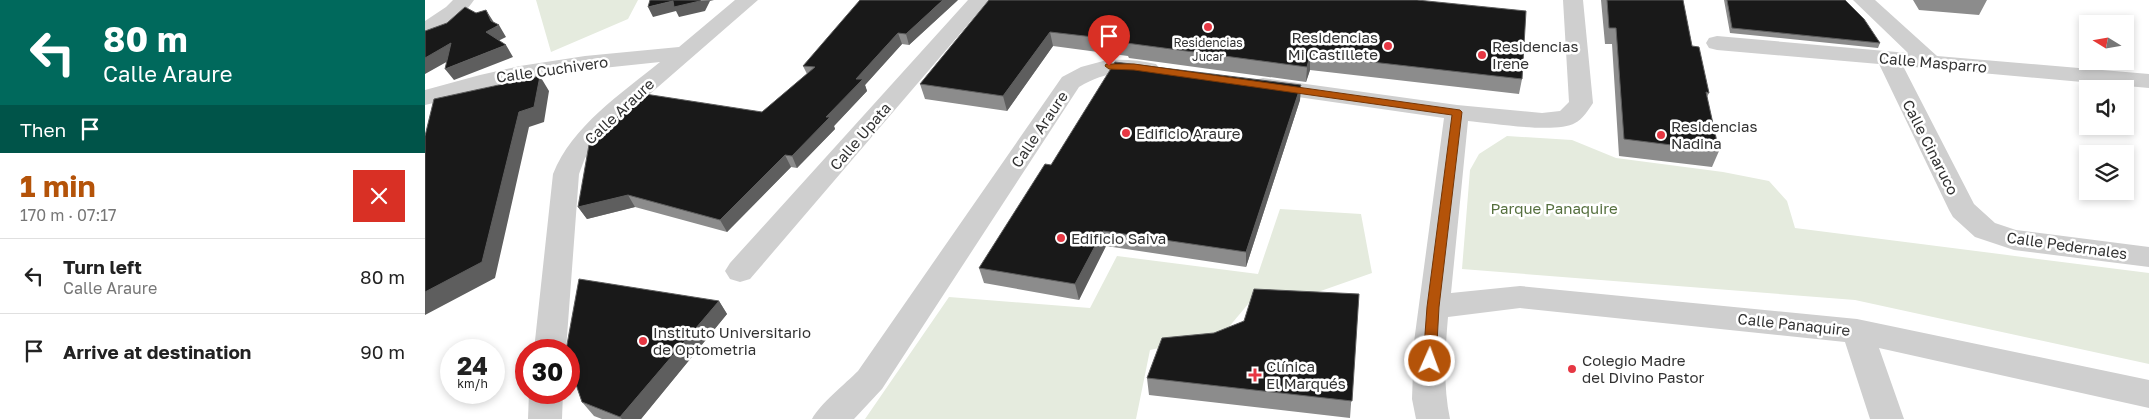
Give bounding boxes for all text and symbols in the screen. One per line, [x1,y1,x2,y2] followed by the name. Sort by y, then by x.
[1088,15,1130,66] pin
[2079,15,2134,70] north arrow
[2079,15,2134,200] map controls
[103,18,188,60] text: 80 m
[20,20,85,85] icon: left
[1202,21,1214,33] marker: Residencias Jucar
[1095,22,1123,50] icon: arrive
[1288,28,1378,63] place label: Residencias Mi Castillete
[1173,35,1243,64] place label: Residencias Jucar
[1492,37,1579,72] place label: Residencias Irene
[1382,40,1394,52] marker: Residencias Mi Castillete
[1878,48,1988,76] street label: Calle Masparro
[1476,49,1488,61] marker: Residencias Irene
[495,52,609,86] street label: Calle Cuchivero
[103,60,232,87] text: Calle Araure
[581,74,658,148] street label: Calle Araure
[2079,80,2134,135] button: sound
[1007,87,1071,171] street label: Calle Araure
[1899,96,1963,198] street label: Calle Cinaruco
[826,99,894,173] street label: Calle Upata
[76,115,104,143] icon: arrive
[1671,117,1758,152] place label: Residencias Nadina
[20,118,66,141] text: Then
[1136,124,1241,142] place label: Edificio Araure
[1120,127,1132,139] marker: Edificio Araure
[1655,129,1667,141] marker: Residencias Nadina
[2079,145,2134,200] button: layers
[20,168,96,204] text: 1 min
[353,170,405,222] button: close
[1490,199,1618,217] park label: Parque Panaquire
[20,205,117,225] text: 170 m · 07:17
[2005,228,2129,262] street label: Calle Pedernales
[1071,229,1166,247] place label: Edificio Saiva
[1055,232,1067,244] marker: Edificio Saiva
[63,255,142,278] text: Turn left
[20,262,48,290] icon: left
[360,265,405,288] text: 80 m
[63,278,157,298] text: Calle Araure
[1737,309,1851,339] street label: Calle Panaquire
[653,323,811,358] place label: Instituto Universitario de Optometria
[1403,334,1455,386] position arrow
[637,335,649,347] marker: Instituto Universitario de Optometria
[20,337,48,365] icon: arrive
[515,339,580,404] speed limit sign: 30
[63,340,251,363] text: Arrive at destination
[360,340,405,363] text: 90 m
[457,350,488,381] text: 24
[1582,351,1704,386] place label: Colegio Madre del Divino Pastor
[1266,357,1346,392] place label: Clínica El Marqués
[1566,363,1578,375] marker: Colegio Madre del Divino Pastor
[1248,368,1262,382] marker: Clínica El Marqués
[457,376,488,391] text: km/h

